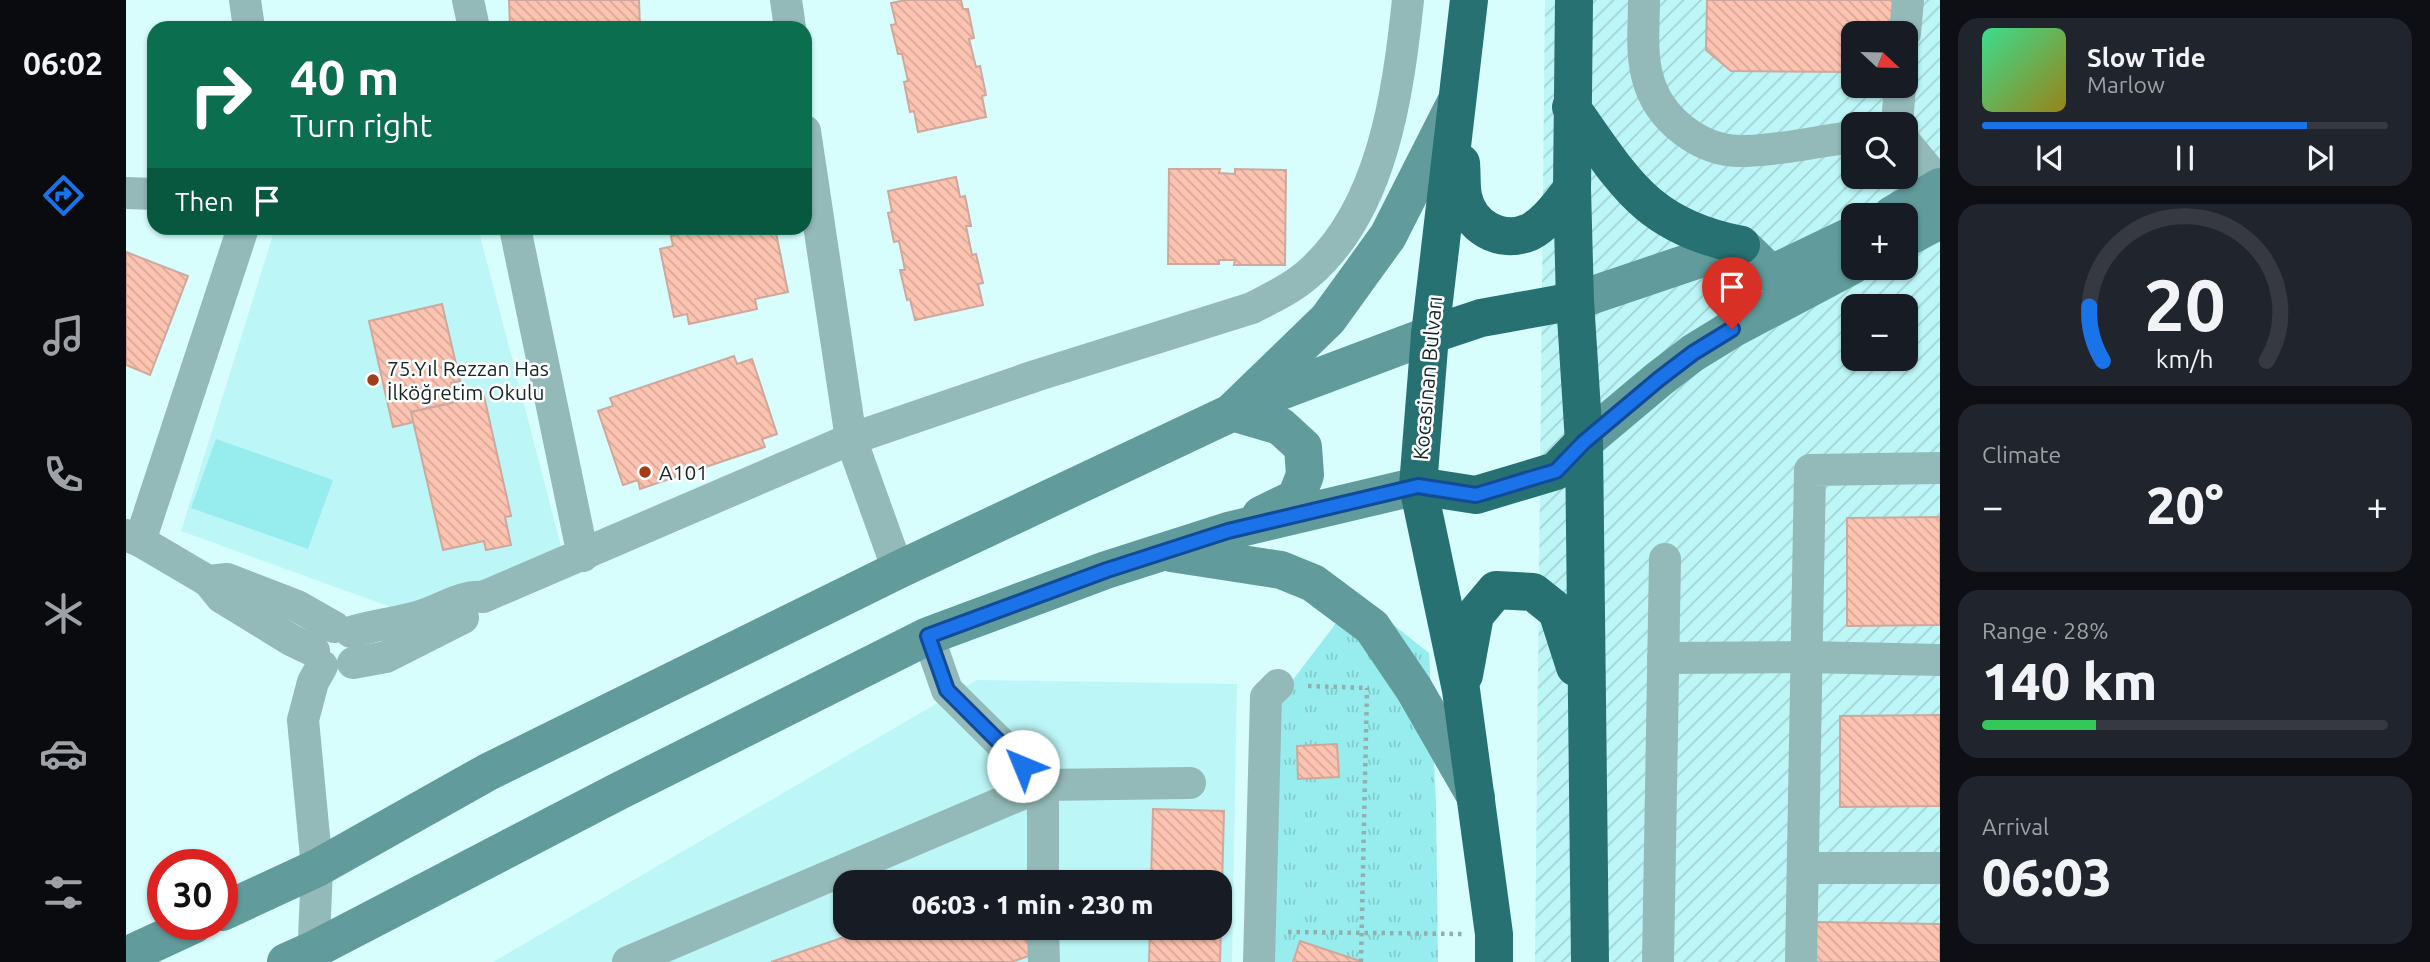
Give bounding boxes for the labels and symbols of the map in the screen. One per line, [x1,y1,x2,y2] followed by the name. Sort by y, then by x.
[1841,21,1918,98] north arrow
[1702,257,1762,329] pin
[1408,295,1446,461] street label: Kocasinan Bulvarı
[387,356,549,404] place label: 75.Yıl Rezzan Has İlköğretim Okulu
[365,372,381,388] marker: 75.Yıl Rezzan Has İlköğretim Okulu
[659,460,708,484] place label: A101
[637,464,653,480] marker: A101
[986,729,1060,803] position arrow
[147,849,238,940] speed limit sign: 30

